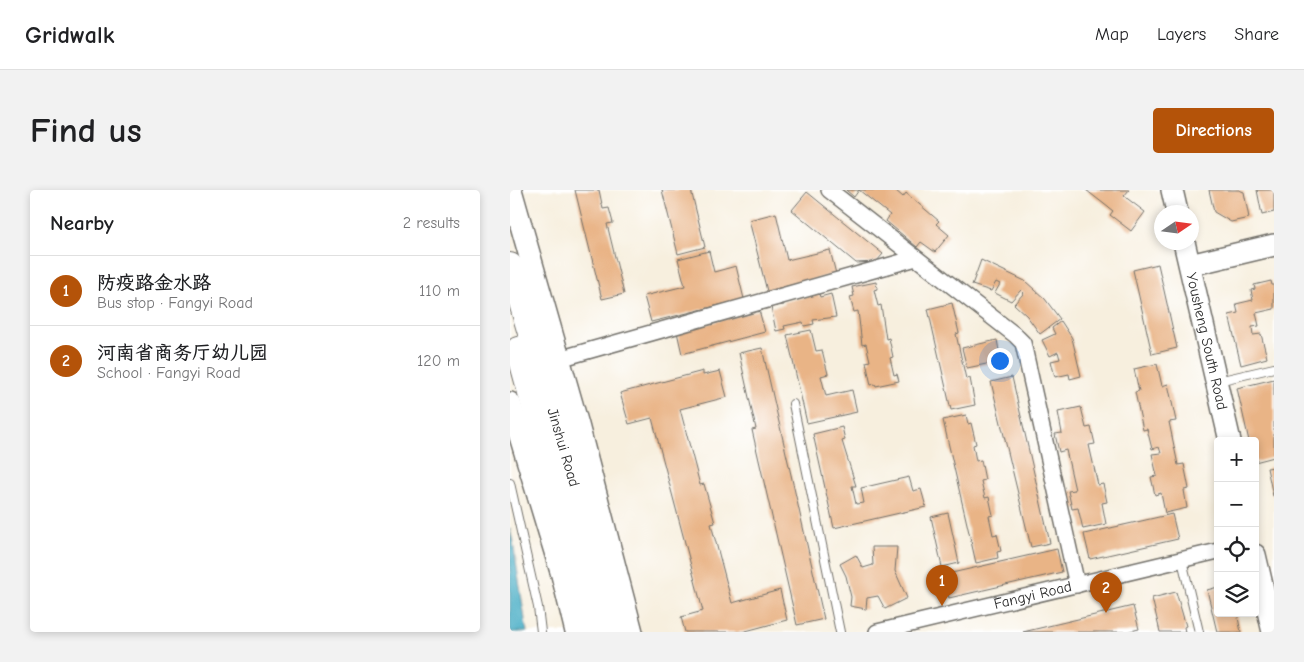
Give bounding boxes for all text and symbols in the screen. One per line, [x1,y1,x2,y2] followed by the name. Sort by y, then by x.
[25,21,114,49] text: Gridwalk
[1095,24,1129,45] text: Map
[1157,24,1206,45] text: Layers
[1234,24,1279,45] text: Share
[1153,108,1274,153] button: Directions
[30,110,142,151] text: Find us
[1154,205,1199,250] north arrow
[50,211,114,235] text: Nearby
[403,214,460,232] text: 2 results
[1182,271,1232,412] street label: Yousheng South Road
[97,272,211,294] text: 防疫路金水路
[63,282,69,300] text: 1
[419,282,460,300] text: 110 m
[97,294,253,312] text: Bus stop · Fangyi Road
[97,342,268,364] text: 河南省商务厅幼儿园
[987,348,1013,374] your location
[62,352,70,370] text: 2
[417,352,460,370] text: 120 m
[97,364,241,382] text: School · Fangyi Road
[543,406,584,489] street label: Jinshui Road
[1214,437,1259,617] map controls
[1214,437,1259,482] button: +
[1214,482,1259,527] button: −
[1214,527,1259,572] button: locate
[926,565,958,606] pin: 1
[1090,572,1122,613] pin: 2
[1214,572,1259,617] button: layers
[992,577,1073,613] street label: Fangyi Road

